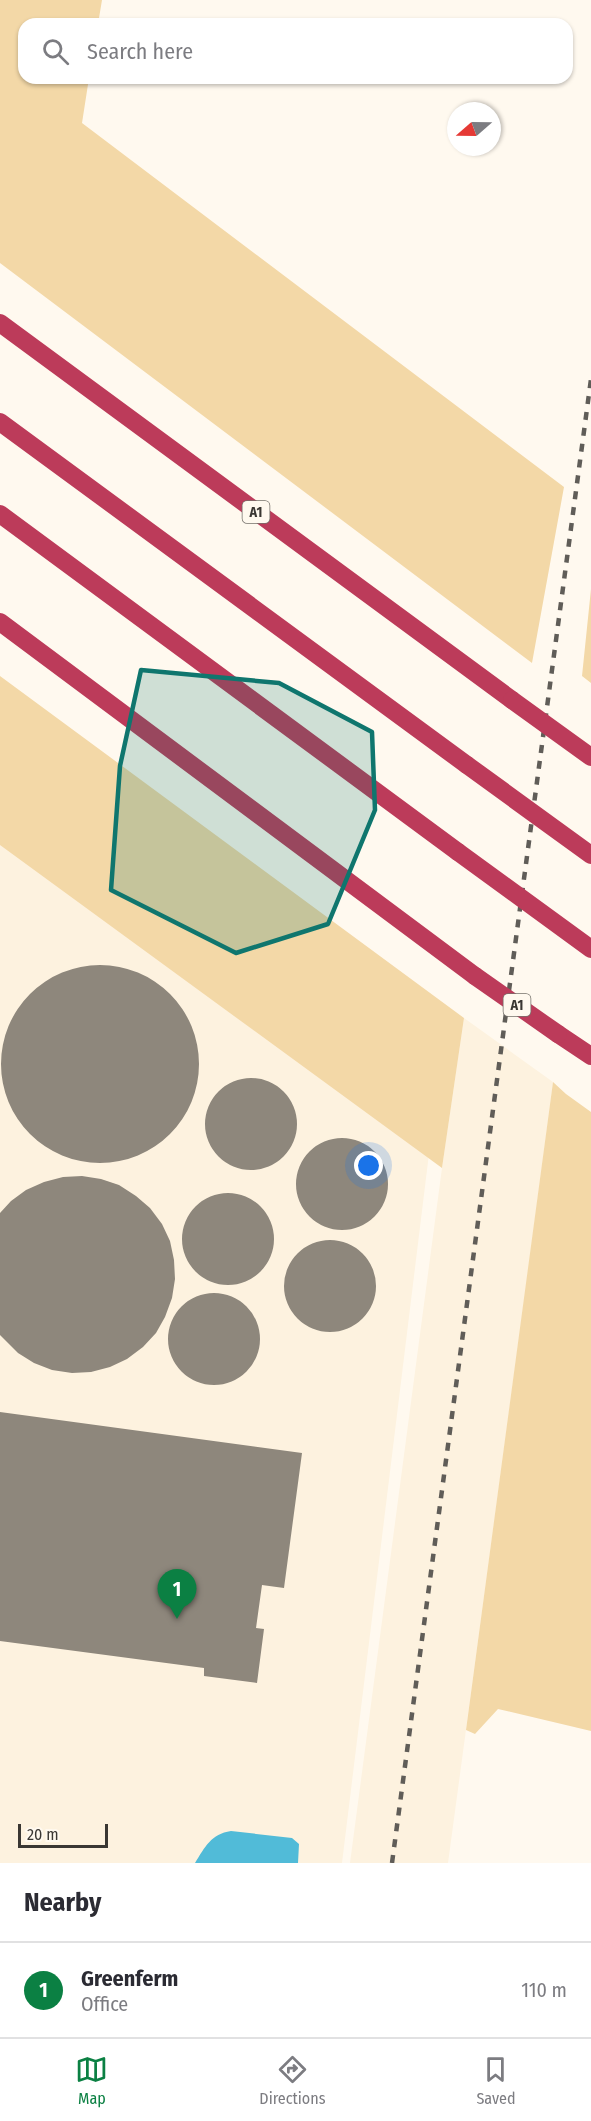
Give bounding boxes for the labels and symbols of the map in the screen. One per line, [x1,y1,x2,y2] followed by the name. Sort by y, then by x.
[447,102,501,156] north arrow
[242,501,270,523] road number: A1
[504,994,530,1016] road number: A1
[354,1151,383,1180] your location
[158,1570,196,1619] pin: 1
[18,1821,108,1848] scale bar

